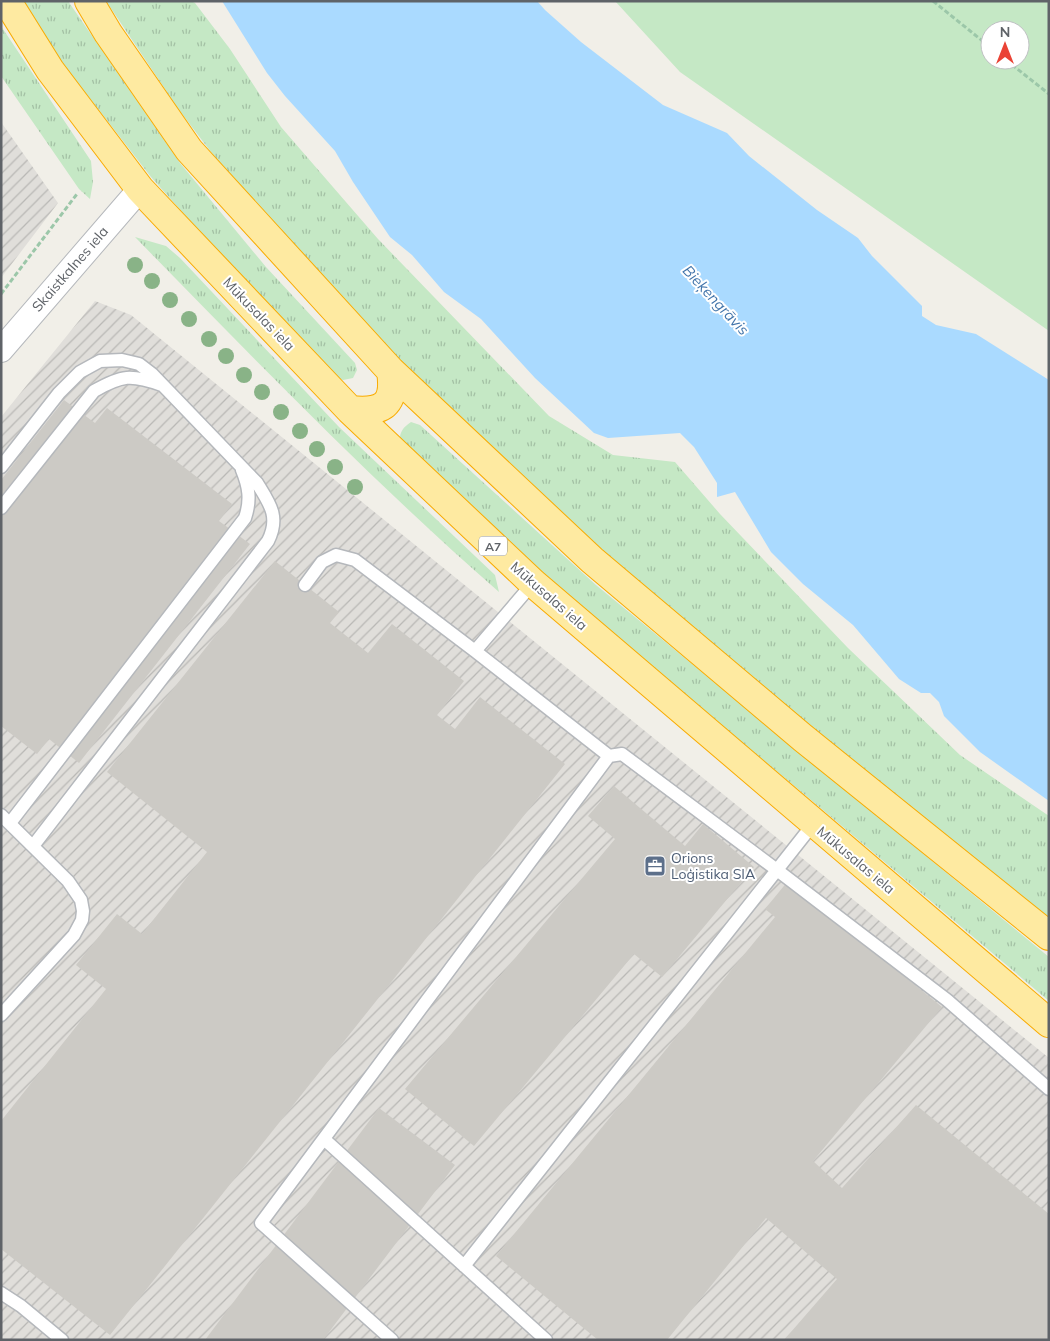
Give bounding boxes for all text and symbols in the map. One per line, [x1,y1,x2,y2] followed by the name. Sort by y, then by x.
[980,20,1030,70] north arrow
[1000,23,1010,41] text: N
[28,223,112,315] street label: Skaistkalnes iela
[679,261,753,339] water label: Bieķengrāvis
[219,273,299,355] street label: Mūkusalas iela
[479,536,507,556] road number: A7
[507,558,591,634] street label: Mūkusalas iela
[814,822,898,898] street label: Mūkusalas iela
[671,849,756,883] place label: Orions Loģistika SIA
[643,854,667,878] office icon: Orions Loģistika SIA

